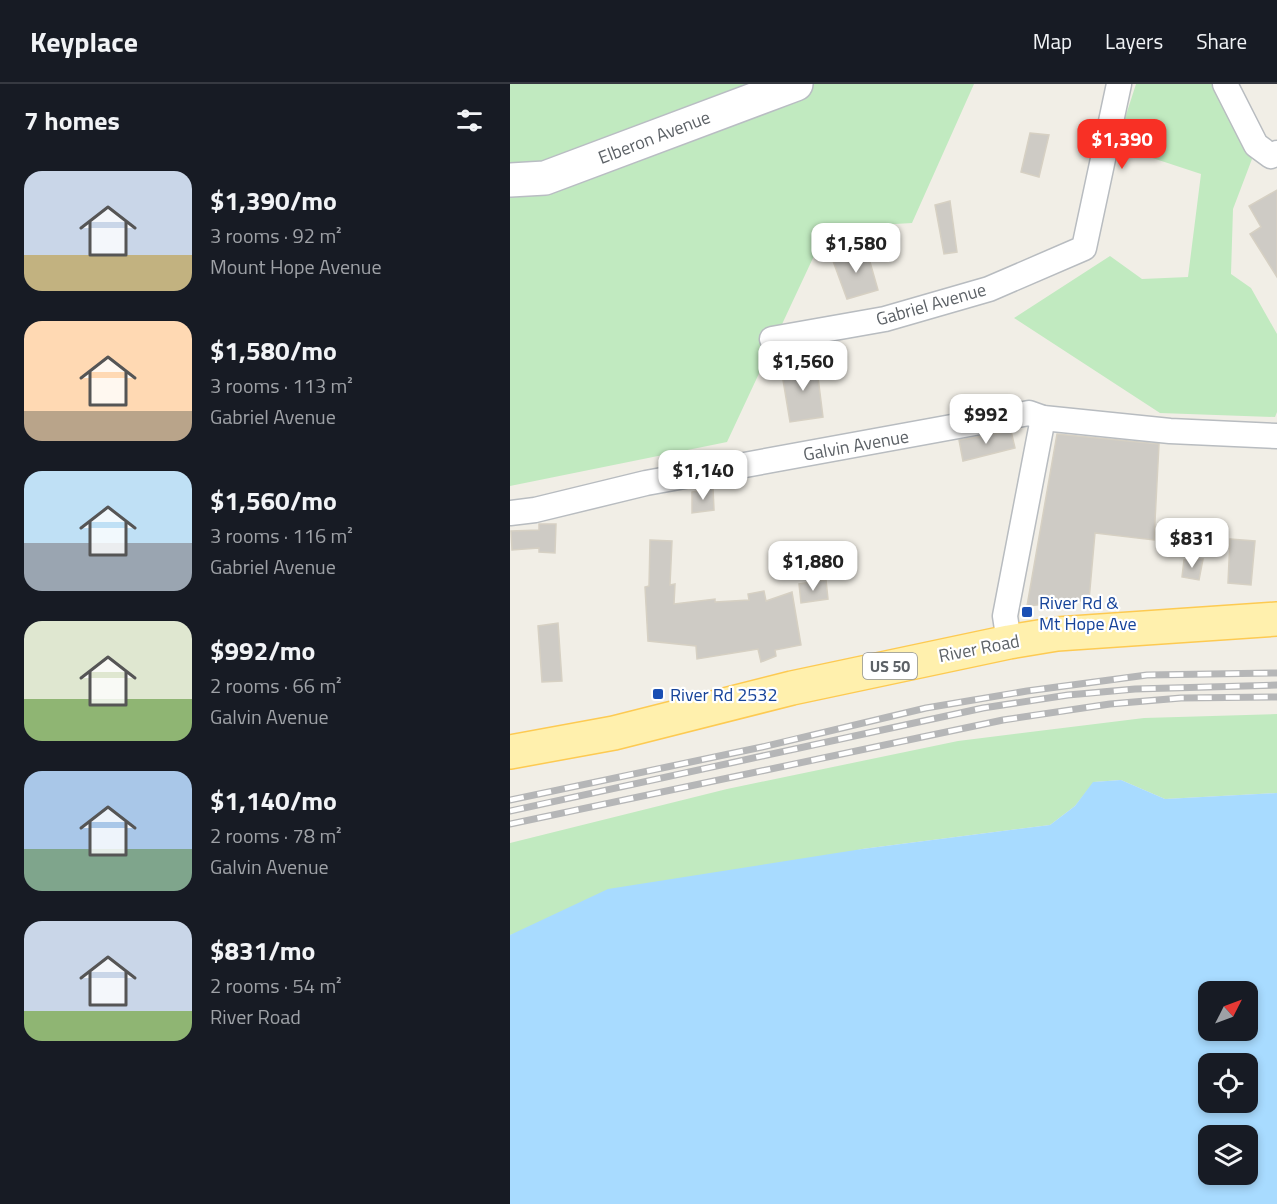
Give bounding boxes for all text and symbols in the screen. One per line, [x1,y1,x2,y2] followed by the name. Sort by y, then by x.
[30,20,138,63] text: Keyplace
[1033,25,1072,57] text: Map
[1105,25,1163,57] text: Layers
[1196,25,1247,57] text: Share
[24,101,120,140] text: 7 homes
[594,103,714,171] street label: Elberon Avenue
[453,104,486,137] icon: filters
[1073,119,1171,170] pin: $1,390
[1091,123,1153,154] text: $1,390
[210,181,337,220] text: $1,390/mo
[72,195,144,267] icon: home
[210,220,342,251] text: 3 rooms · 92 m²
[807,223,905,274] pin: $1,580
[825,227,887,258] text: $1,580
[210,251,382,282] text: Mount Hope Avenue
[873,275,989,333] street label: Gabriel Avenue
[210,331,337,370] text: $1,580/mo
[754,341,852,392] pin: $1,560
[72,345,144,417] icon: home
[772,345,834,376] text: $1,560
[210,370,353,401] text: 3 rooms · 113 m²
[950,394,1022,445] pin: $992
[964,398,1008,429] text: $992
[210,401,336,432] text: Gabriel Avenue
[801,422,911,468] street label: Galvin Avenue
[654,450,752,501] pin: $1,140
[672,454,734,485] text: $1,140
[210,481,337,520] text: $1,560/mo
[72,495,144,567] icon: home
[1156,518,1228,569] pin: $831
[210,520,353,551] text: 3 rooms · 116 m²
[1170,522,1214,553] text: $831
[764,541,862,592] pin: $1,880
[782,545,844,576] text: $1,880
[210,551,336,582] text: Gabriel Avenue
[1039,589,1137,637] place label: River Rd & Mt Hope Ave
[1020,605,1034,619] marker: River Rd & Mt Hope Ave
[936,627,1022,669] street label: River Road
[210,631,315,670] text: $992/mo
[72,645,144,717] icon: home
[863,653,917,679] road number: US 50
[210,670,342,701] text: 2 rooms · 66 m²
[670,681,778,708] place label: River Rd 2532
[651,687,665,701] marker: River Rd 2532
[210,701,329,732] text: Galvin Avenue
[210,781,337,820] text: $1,140/mo
[72,795,144,867] icon: home
[210,820,342,851] text: 2 rooms · 78 m²
[210,851,329,882] text: Galvin Avenue
[210,931,315,970] text: $831/mo
[72,945,144,1017] icon: home
[210,970,342,1001] text: 2 rooms · 54 m²
[1198,981,1258,1041] north arrow
[1198,981,1258,1185] map controls
[210,1001,301,1032] text: River Road
[1198,1053,1258,1113] button: locate
[1198,1125,1258,1185] button: layers

